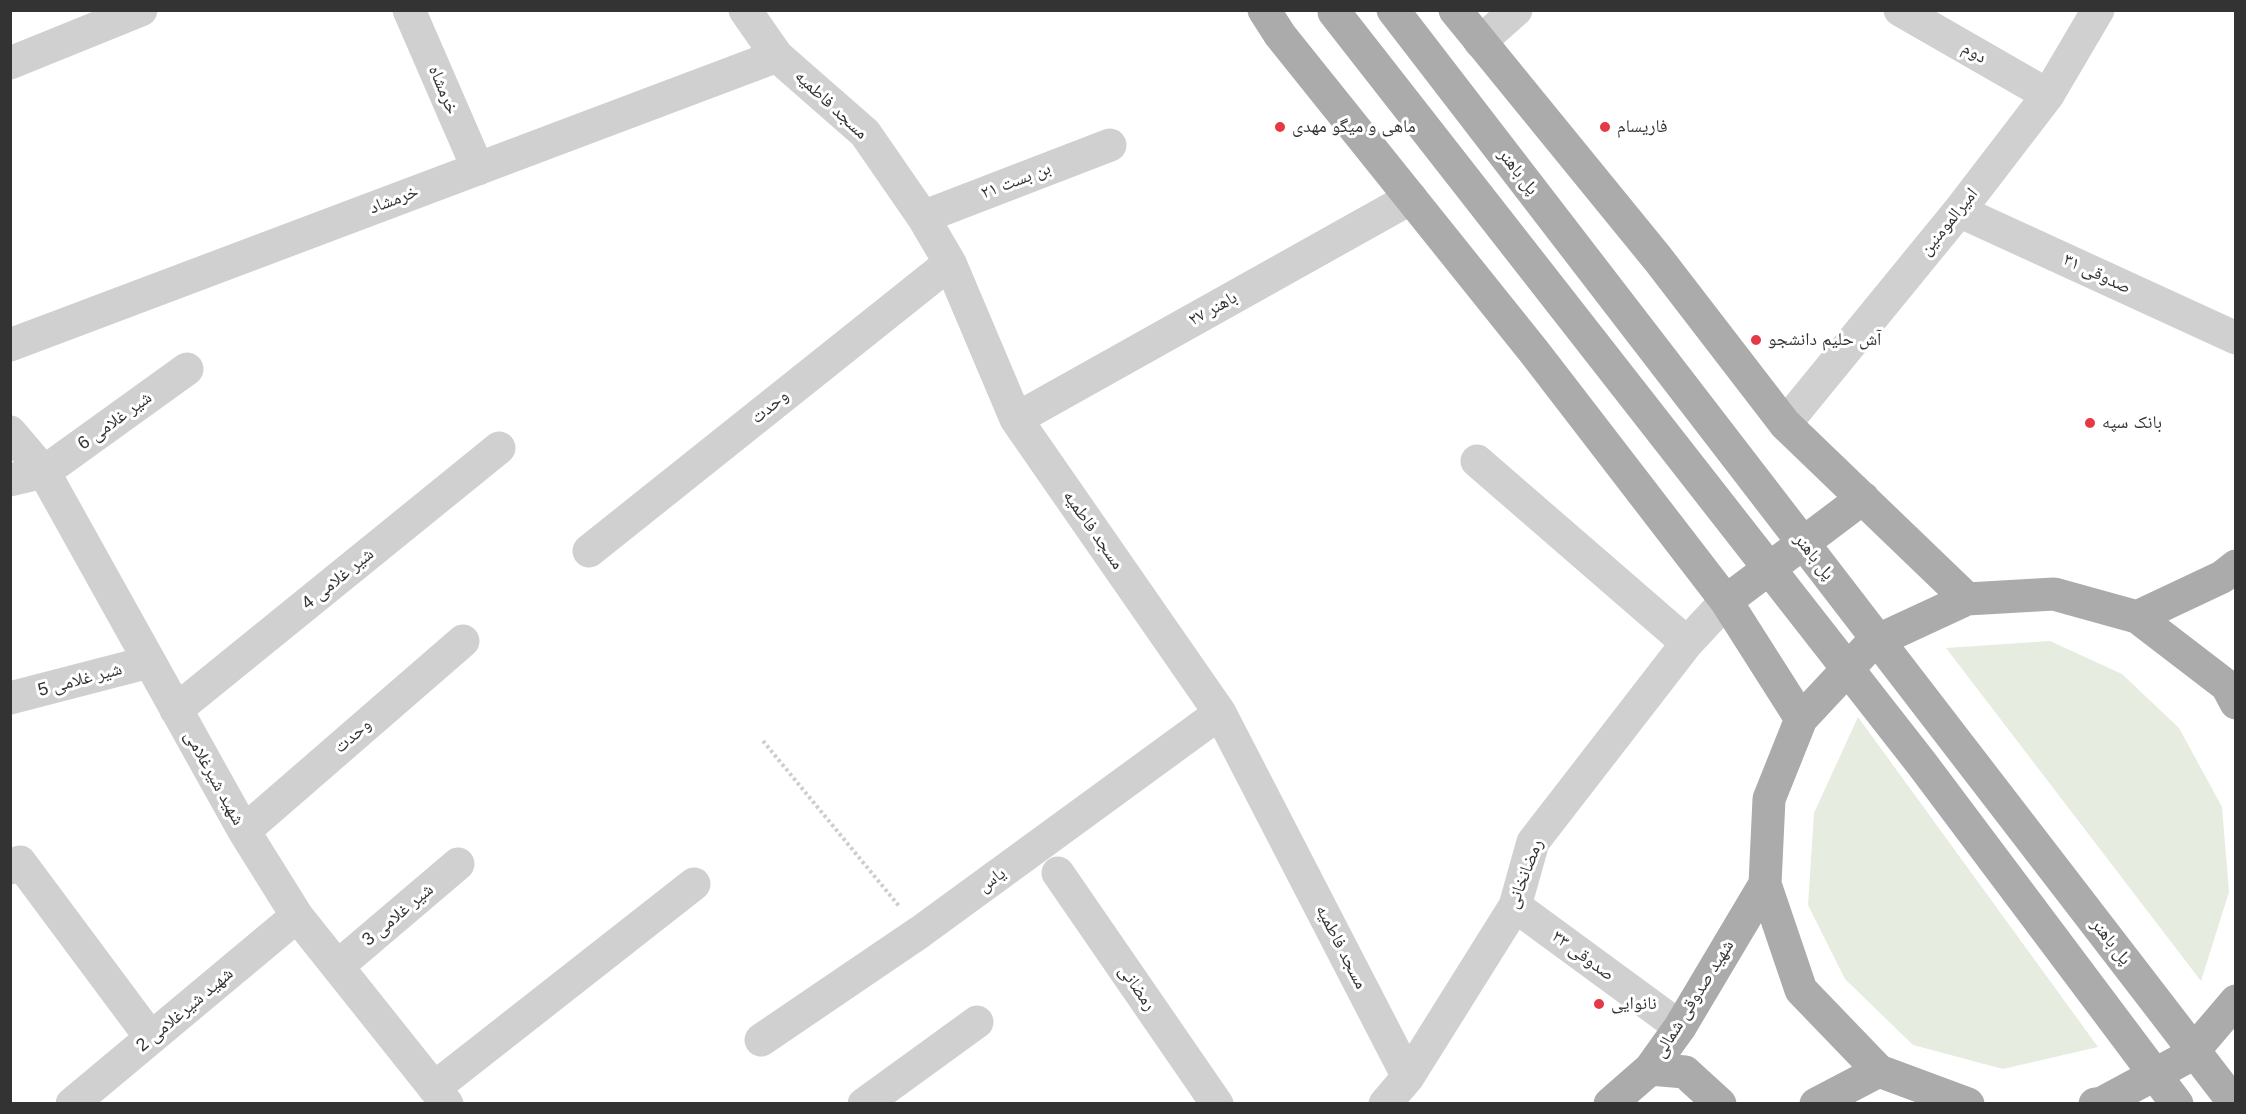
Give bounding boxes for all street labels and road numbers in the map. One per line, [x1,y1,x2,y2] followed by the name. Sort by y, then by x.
[1958,37,1990,69] street label: دوم
[423,62,463,118] street label: خرمشاه
[790,66,872,144] street label: مسجد فاطمیه
[1493,144,1543,200] street label: پل باهنر
[978,158,1054,204] street label: بن بست ۲۱
[366,181,422,219] street label: خرمشاد
[1915,184,1983,260] street label: امیرالمومنین
[2060,249,2134,299] street label: صدوقی ۳۱
[1185,287,1241,331] street label: باهنر ۲۷
[747,385,793,429] street label: وحدت
[74,387,156,455] street label: شیر غلامی 6
[1058,486,1128,574] street label: مسجد فاطمیه
[1789,529,1839,585] street label: پل باهنر
[298,543,378,615] street label: شیر غلامی 4
[36,658,124,702] street label: شیر غلامی 5
[330,714,376,758] street label: وحدت
[179,727,249,829] street label: شهید شیرغلامی
[1502,836,1548,912] street label: رمضانخانی
[974,863,1010,897] street label: یاس
[358,879,438,951] street label: شیر غلامی 3
[1311,901,1371,993] street label: مسجد فاطمیه
[2086,914,2136,970] street label: پل باهنر
[1547,926,1619,986] street label: صدوقی ۳۳
[1649,936,1739,1062] street label: شهید صدوقی شمالی
[1114,961,1160,1015] street label: رمضانی
[132,963,238,1057] street label: شهید شیرغلامی 2

